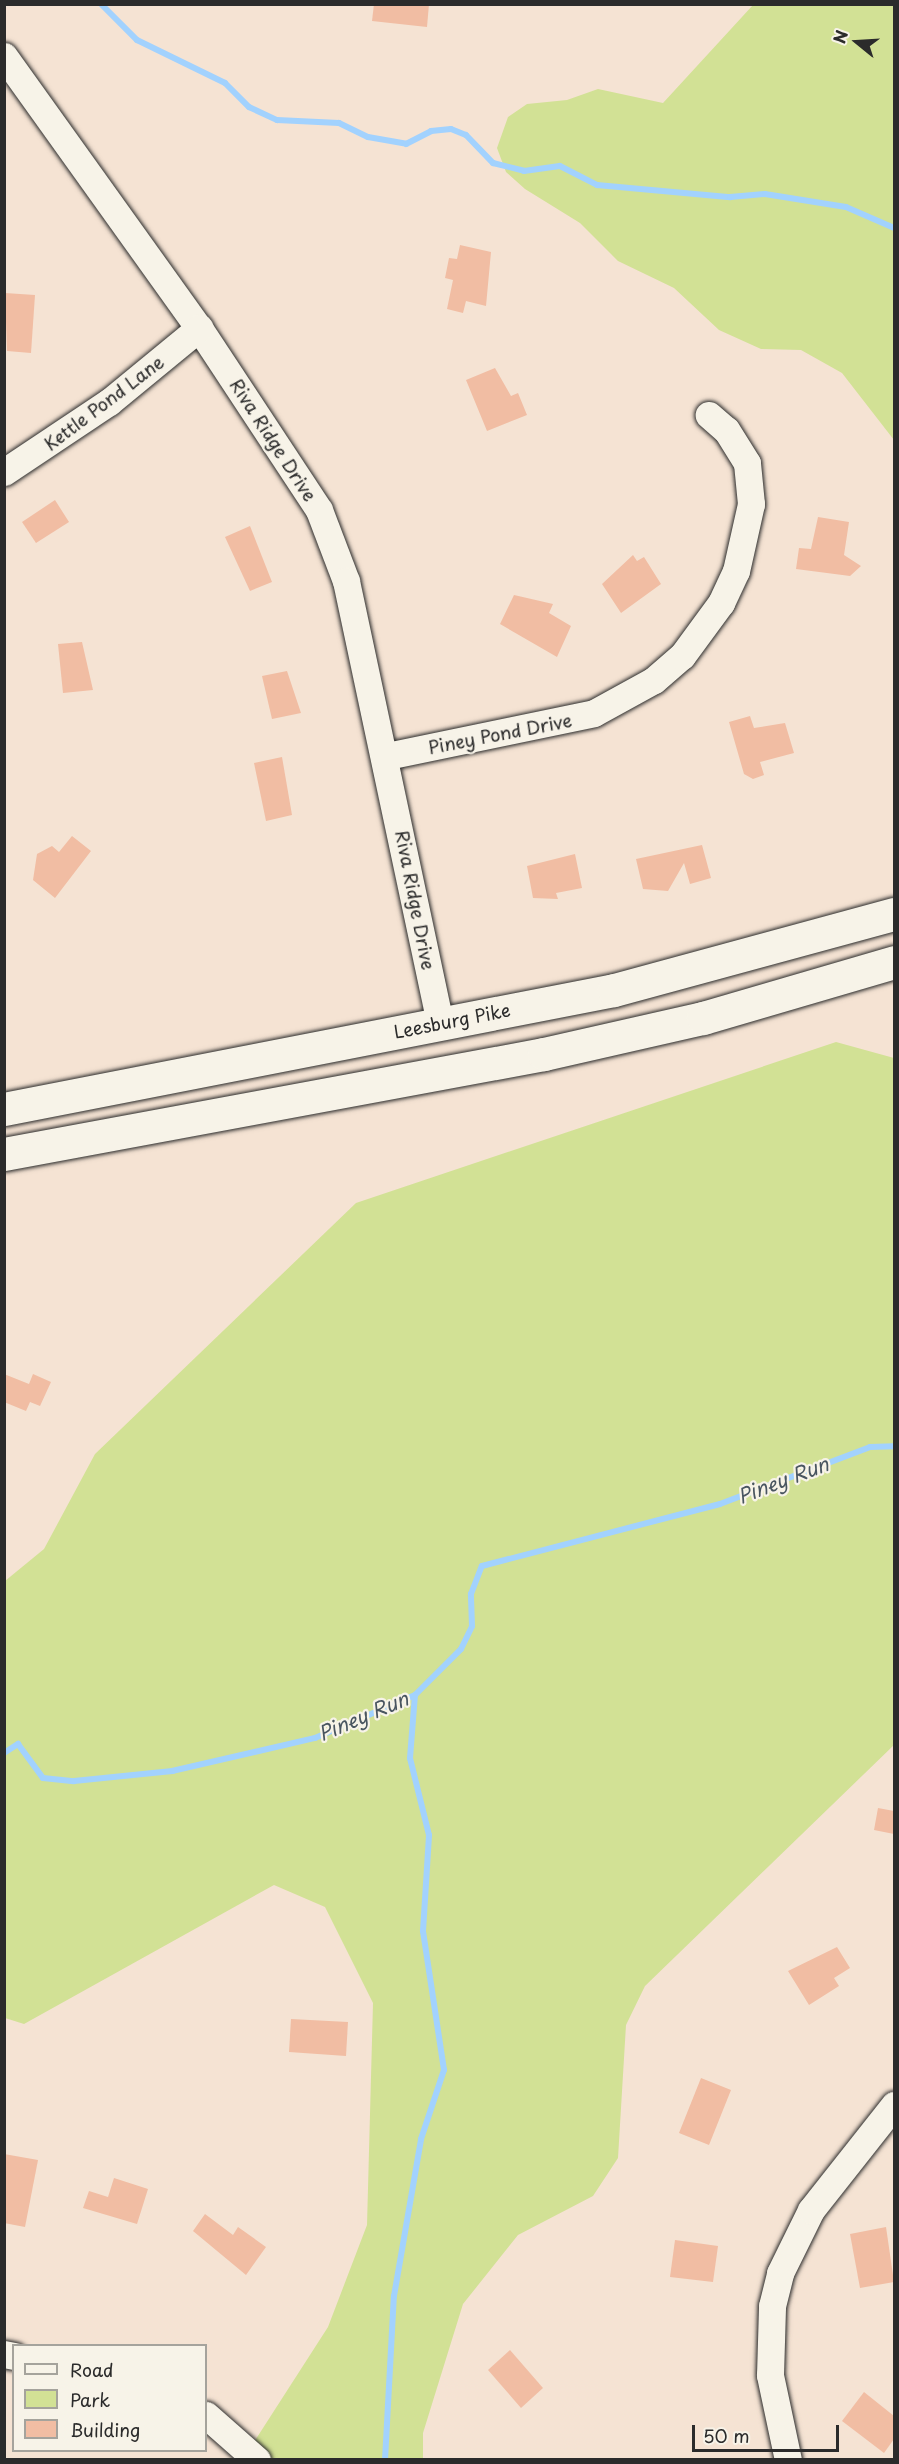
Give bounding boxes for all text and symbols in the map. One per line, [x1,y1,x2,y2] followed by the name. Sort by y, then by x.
[827,12,887,72] north arrow
[827,27,853,46] text: N
[40,351,168,455] street label: Kettle Pond Lane
[225,374,321,506] street label: Riva Ridge Drive
[426,709,574,759] street label: Piney Pond Drive
[391,828,439,972] street label: Riva Ridge Drive
[392,999,512,1043] street label: Leesburg Pike
[734,1451,832,1509] water label: Piney Run
[314,1686,412,1746] water label: Piney Run
[12,2344,207,2452] legend
[70,2356,114,2383] text: Road
[70,2386,110,2413] text: Park
[695,2413,842,2451] scale bar
[70,2416,140,2443] text: Building
[703,2422,750,2449] text: 50 m

